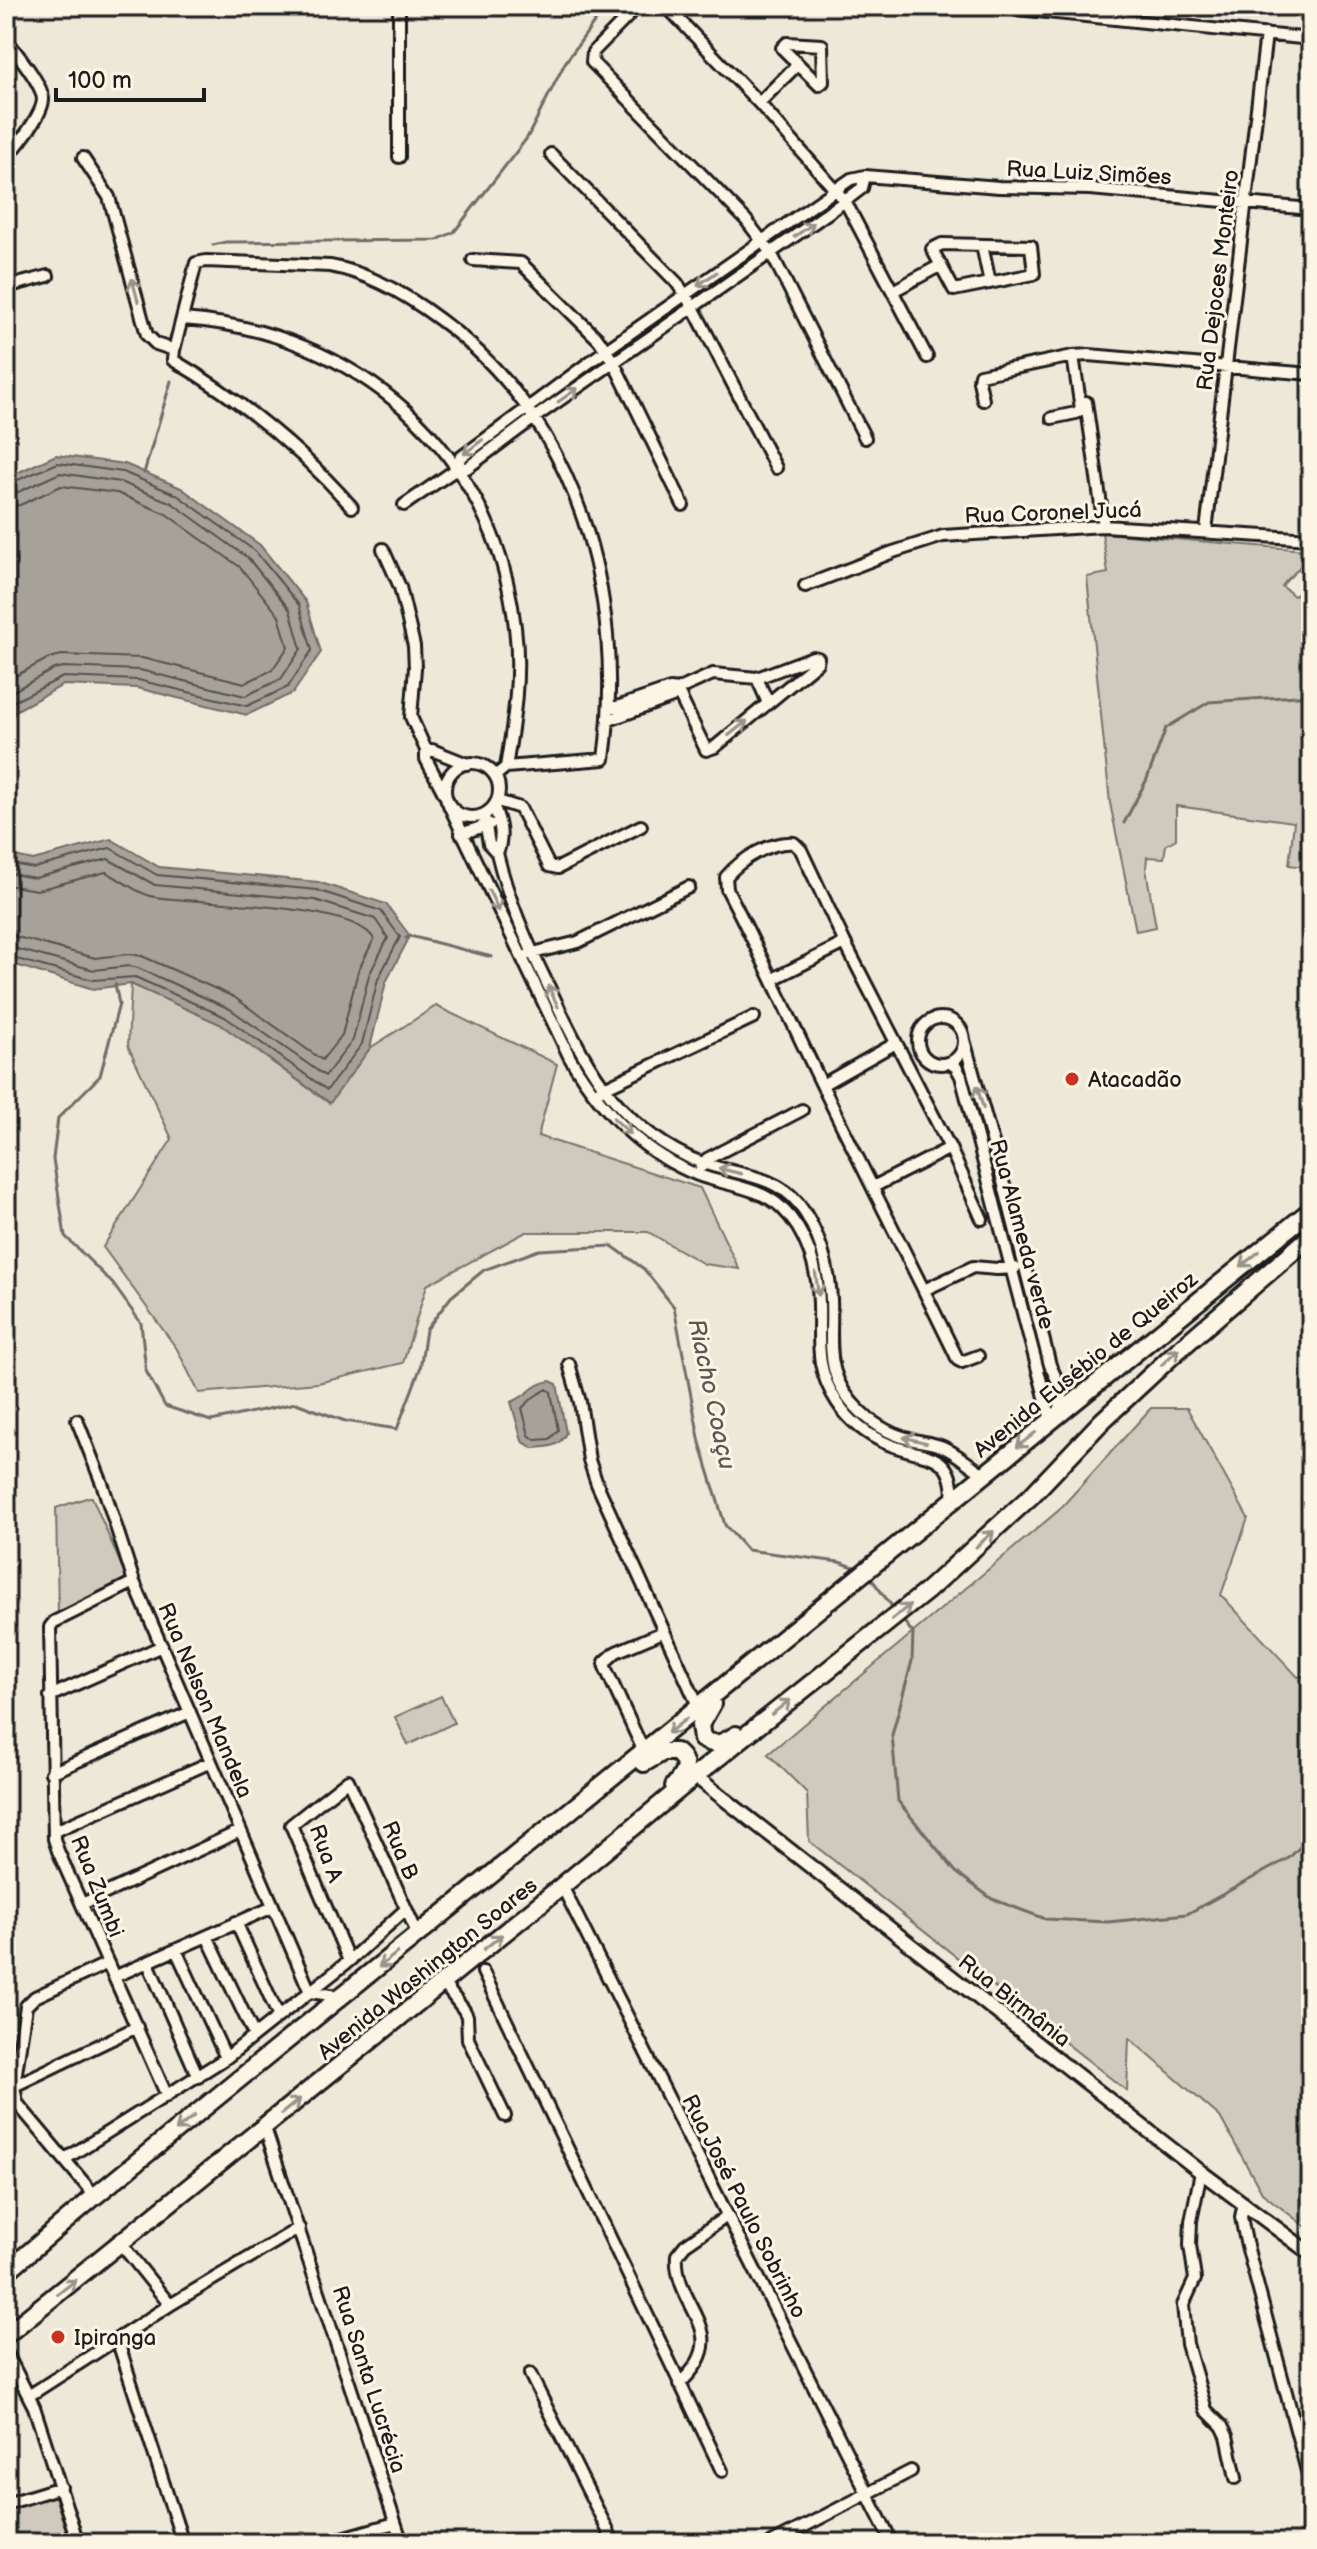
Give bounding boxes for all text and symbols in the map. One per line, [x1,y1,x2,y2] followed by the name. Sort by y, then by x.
[56,52,204,102] scale bar
[68,66,132,95] text: 100 m
[1006,156,1172,191] street label: Rua Luiz Simões
[1192,168,1245,392] street label: Rua Dejoces Monteiro
[793,222,815,238] one-way arrow
[697,271,719,287] one-way arrow
[126,278,141,304] one-way arrow
[556,387,578,403] one-way arrow
[463,439,485,456] one-way arrow
[964,497,1142,530] street label: Rua Coronel Jucá
[727,719,748,736] one-way arrow
[488,889,503,912] one-way arrow
[545,984,560,1008] one-way arrow
[1088,1067,1182,1094] place label: Atacadão
[1063,1070,1081,1088] marker: Atacadão
[972,1084,987,1110] one-way arrow
[612,1116,632,1135] one-way arrow
[983,1136,1060,1332] street label: Rua Alameda verde
[717,1163,743,1178] one-way arrow
[1240,1250,1261,1268] one-way arrow
[968,1266,1204,1464] street label: Avenida Eusébio de Queiroz
[810,1270,825,1296] one-way arrow
[681,1316,742,1472] water label: Riacho Coaçu
[1160,1349,1180,1367] one-way arrow
[1016,1431,1037,1449] one-way arrow
[903,1432,928,1447] one-way arrow
[974,1530,995,1549] one-way arrow
[151,1599,258,1802] street label: Rua Nelson Mandela
[890,1603,911,1621] one-way arrow
[770,1698,791,1716] one-way arrow
[666,1716,687,1734] one-way arrow
[375,1817,424,1884] street label: Rua B
[303,1821,349,1887] street label: Rua A
[64,1832,129,1941] street label: Rua Zumbi
[313,1872,543,2066] street label: Avenida Washington Soares
[482,1934,503,1951] one-way arrow
[953,1949,1076,2053] street label: Rua Birmânia
[378,1951,399,1969] one-way arrow
[675,2090,812,2323] street label: Rua José Paulo Sobrinho
[280,2097,301,2115] one-way arrow
[175,2114,196,2132] one-way arrow
[56,2278,77,2296] one-way arrow
[326,2282,412,2476] street label: Rua Santa Lucrécia
[74,2325,156,2352] place label: Ipiranga
[49,2328,67,2346] marker: Ipiranga

